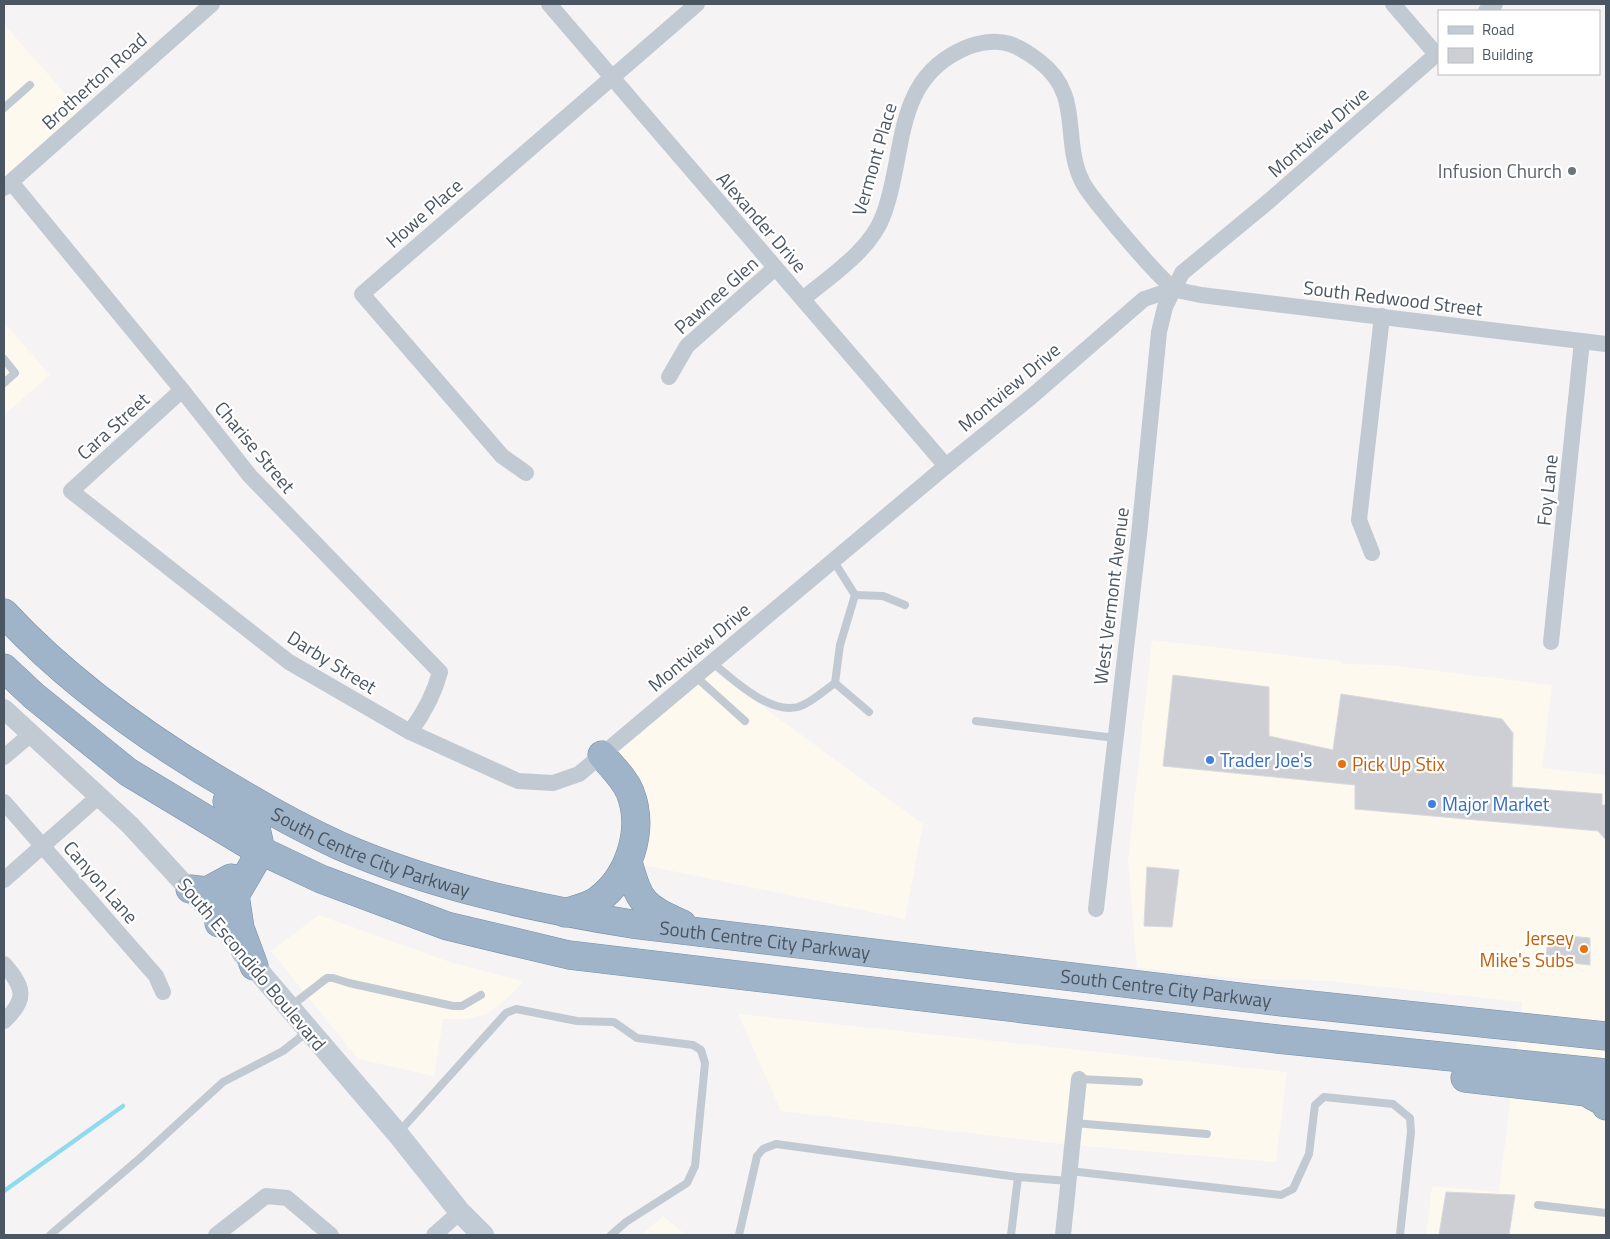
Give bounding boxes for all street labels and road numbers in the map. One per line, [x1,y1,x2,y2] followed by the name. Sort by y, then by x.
[34,25,153,136] street label: Brotherton Road
[1261,79,1375,184] street label: Montview Drive
[844,99,904,219] street label: Vermont Place
[710,165,814,279] street label: Alexander Drive
[379,171,469,254] street label: Howe Place
[667,249,764,340] street label: Pawnee Glen
[1302,272,1485,323] street label: South Redwood Street
[951,335,1066,438] street label: Montview Drive
[70,385,156,466] street label: Cara Street
[208,394,303,499] street label: Charise Street
[1528,453,1565,527] street label: Foy Lane
[1085,505,1136,686] street label: West Vermont Avenue
[641,595,756,698] street label: Montview Drive
[282,623,383,701] street label: Darby Street
[266,799,473,904] street label: South Centre City Parkway
[57,834,146,930] street label: Canyon Lane
[171,871,334,1057] street label: South Escondido Boulevard
[658,912,872,966] street label: South Centre City Parkway
[1059,961,1273,1015] street label: South Centre City Parkway

